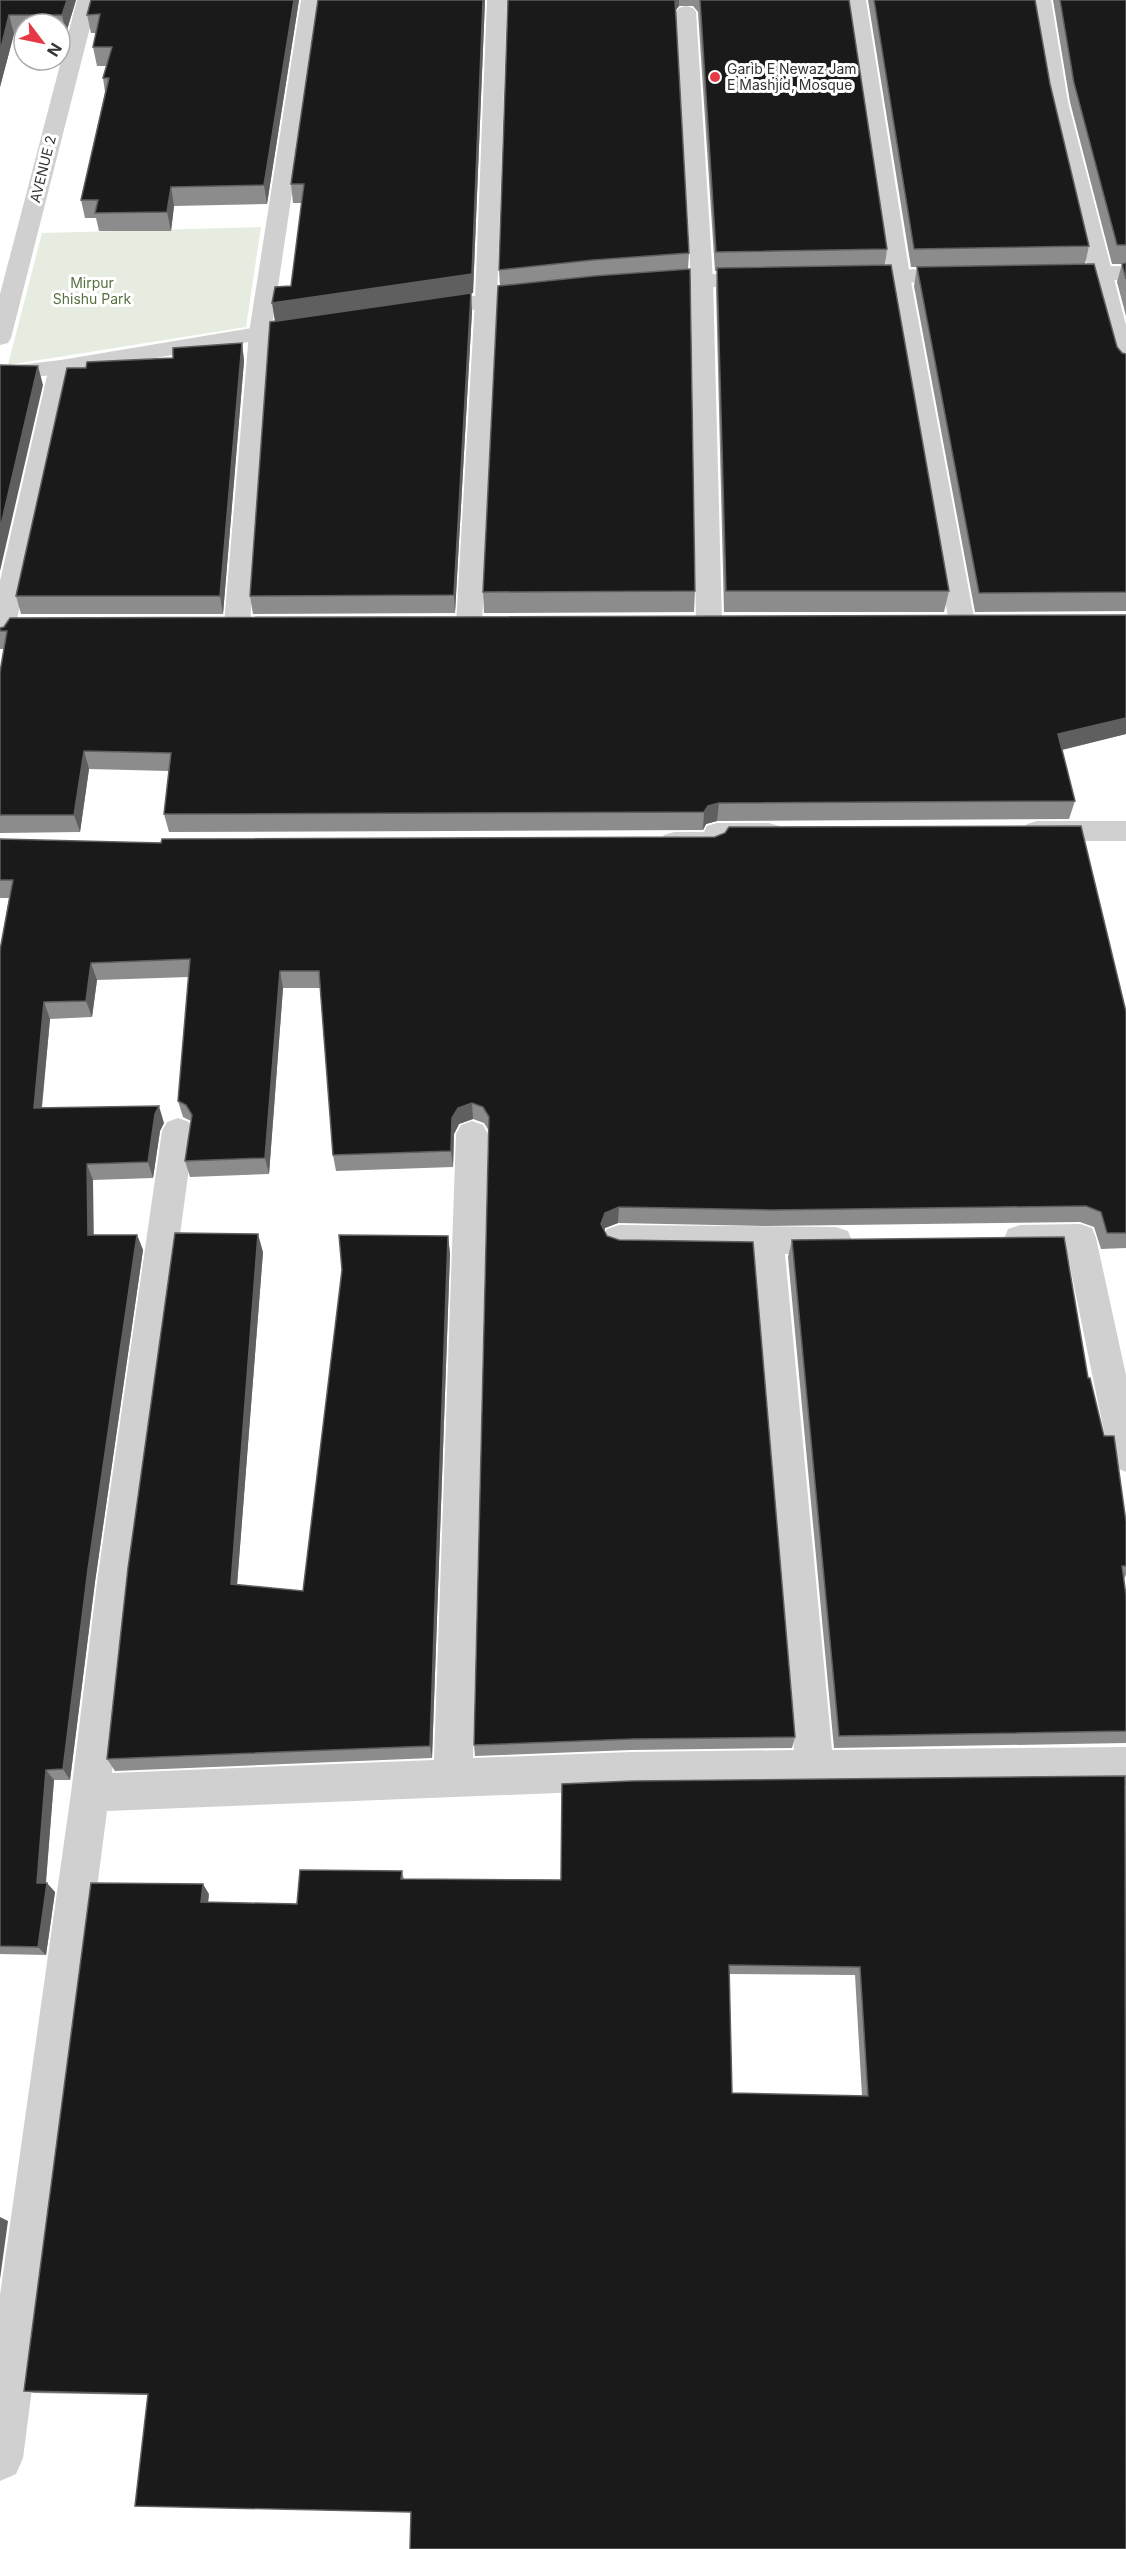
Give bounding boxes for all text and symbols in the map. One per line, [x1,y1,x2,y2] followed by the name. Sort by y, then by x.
[12,12,72,72] north arrow
[43,39,66,60] text: N
[727,60,857,93] place label: Garib E Newaz Jam E Mashjid, Mosque
[708,70,722,84] marker: Garib E Newaz Jam E Mashjid, Mosque
[26,134,59,204] street label: AVENUE 2
[53,274,132,307] park label: Mirpur Shishu Park

